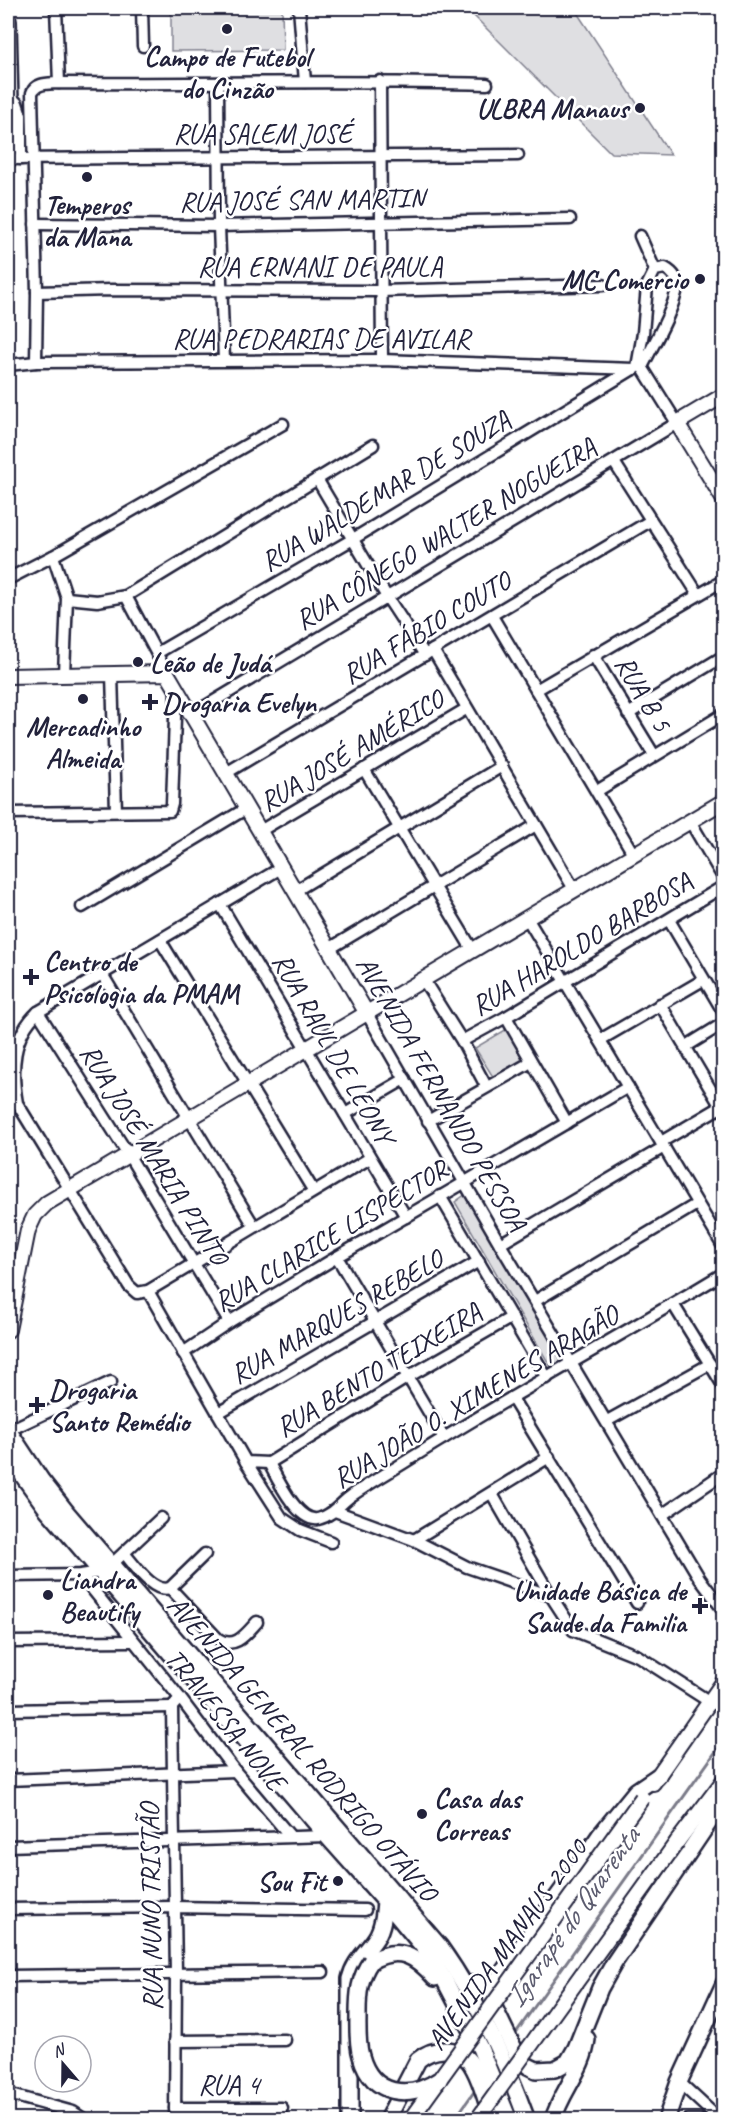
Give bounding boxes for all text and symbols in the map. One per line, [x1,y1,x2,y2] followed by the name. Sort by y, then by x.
[220,22,234,36] marker: Campo de Futebol do Cinzão
[144,39,315,106] place label: Campo de Futebol do Cinzão
[476,91,631,126] place label: ULBRA Manaus
[633,101,647,115] marker: ULBRA Manaus
[174,116,355,151] street label: RUA SALEM JOSÉ
[80,170,94,184] marker: Temperos da Mana
[179,180,429,219] street label: RUA JOSÉ SAN MARTIN
[44,187,133,254] place label: Temperos da Mana
[197,249,443,284] street label: RUA ERNANI DE PAULA
[561,262,690,297] place label: MC Comercio
[693,272,707,286] marker: MC Comercio
[172,321,472,356] street label: RUA PEDRARIAS DE AVILAR
[254,402,517,579] street label: RUA WALDEMAR DE SOUZA
[288,429,603,637] street label: RUA CÔNEGO WALTER NOGUEIRA
[336,562,520,691] street label: RUA FÁBIO COUTO
[150,645,273,680] place label: Leão de Judá
[607,649,681,739] street label: RUA B 5
[131,655,145,669] marker: Leão de Judá
[253,680,452,819] street label: RUA JOSÉ AMÉRICO
[162,685,317,720] place label: Drogaria Evelyn
[76,692,90,706] marker: Mercadinho Almeida
[143,695,157,709] marker: Drogaria Evelyn
[26,709,142,776] place label: Mercadinho Almeida
[465,863,699,1023] street label: RUA HAROLDO BARBOSA
[44,944,241,1011] place label: Centro de Psicologia da PMAM
[265,947,405,1155] street label: RUA RAUL DE LEONY
[348,950,536,1239] street label: AVENIDA FERNANDO PESSOA
[22,968,40,986] marker: Centro de Psicologia da PMAM
[73,1037,238,1274] street label: RUA JOSÉ MARIA PINTO
[207,1150,456,1319] street label: RUA CLARICE LISPECTOR
[224,1240,451,1392] street label: RUA MARQUES REBELO
[269,1294,488,1445] street label: RUA BENTO TEIXEIRA
[326,1296,627,1496] street label: RUA JOÃO O. XIMENES ARAGÃO
[49,1372,192,1439] place label: Drogaria Santo Remédio
[30,1398,44,1412] marker: Drogaria Santo Remédio
[60,1562,142,1629] place label: Liandra Beautify
[513,1573,689,1640] place label: Unidade Básica de Saude da Familia
[41,1588,55,1602] marker: Liandra Beautify
[160,1588,447,1911] street label: AVENIDA GENERAL RODRIGO OTÁVIO
[691,1597,709,1615] marker: Unidade Básica de Saude da Familia
[158,1641,296,1800] street label: TRAVESSA NOVE
[434,1781,524,1848] place label: Casa das Correas
[131,1800,170,2011] street label: RUA NUNO TRISTÃO
[415,1807,429,1821] marker: Casa das Correas
[496,1817,650,2014] water label: Igarapé do Quarenta
[418,1830,596,2056] street label: AVENIDA MANAUS 2000
[257,1864,329,1899] place label: Sou Fit
[331,1874,345,1888] marker: Sou Fit
[33,2034,93,2094] north arrow
[50,2039,69,2062] text: N
[198,2067,262,2102] street label: RUA 4

